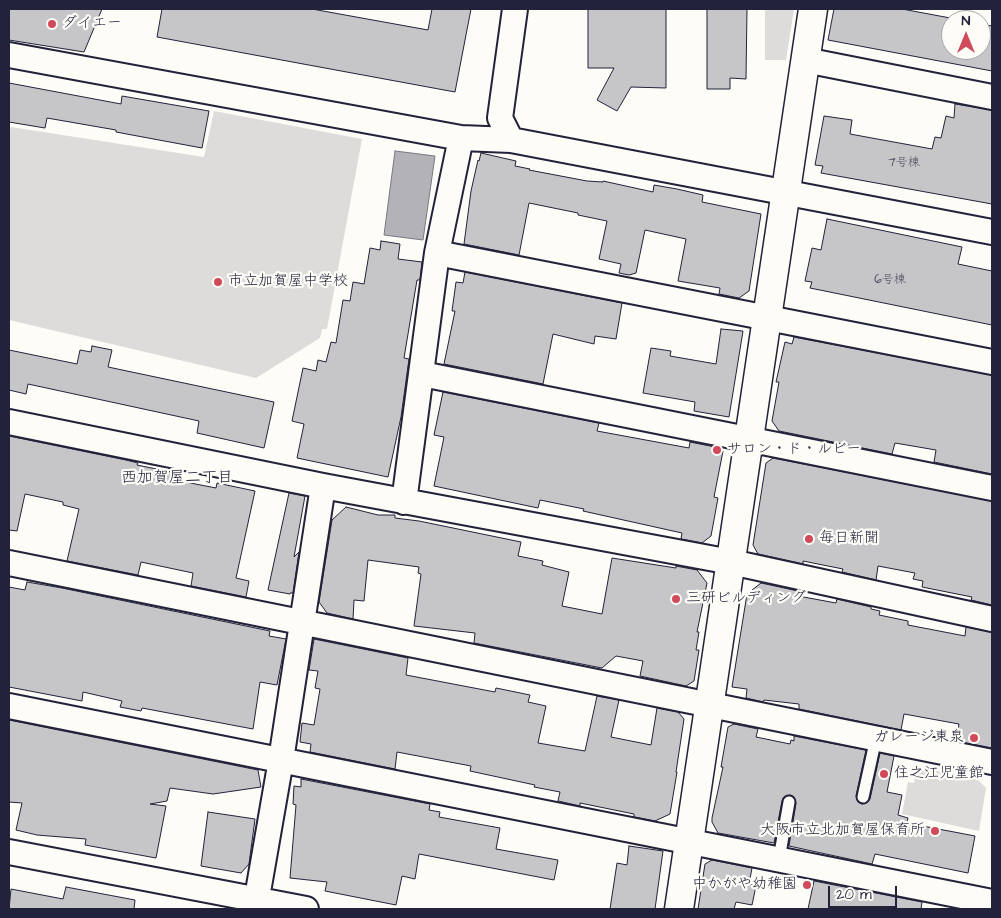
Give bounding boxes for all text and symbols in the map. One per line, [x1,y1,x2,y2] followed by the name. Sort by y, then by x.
[941,10,991,60] north arrow
[962,11,970,31] text: N
[62,15,122,33] place label: ダイエー
[46,18,58,30] marker: ダイエー
[888,156,920,170] house number: 7号棟
[228,273,348,291] place label: 市立加賀屋中学校
[874,273,906,287] house number: 6号棟
[212,276,224,288] marker: 市立加賀屋中学校
[727,441,861,459] place label: サロン・ド・ルビー
[711,444,723,456] marker: サロン・ド・ルビー
[121,469,233,489] district label: 西加賀屋二丁目
[819,530,879,548] place label: 毎日新聞
[803,533,815,545] marker: 毎日新聞
[686,590,806,608] place label: 三研ビルディング
[670,593,682,605] marker: 三研ビルディング
[873,729,964,747] place label: ガレージ東泉
[968,732,980,744] marker: ガレージ東泉
[894,765,984,783] place label: 住之江児童館
[878,768,890,780] marker: 住之江児童館
[760,822,925,840] place label: 大阪市立北加賀屋保育所
[929,825,941,837] marker: 大阪市立北加賀屋保育所
[692,876,797,894] place label: 中かがや幼稚園
[831,876,900,908] scale bar
[801,879,813,891] marker: 中かがや幼稚園
[836,884,872,905] text: 20 m

